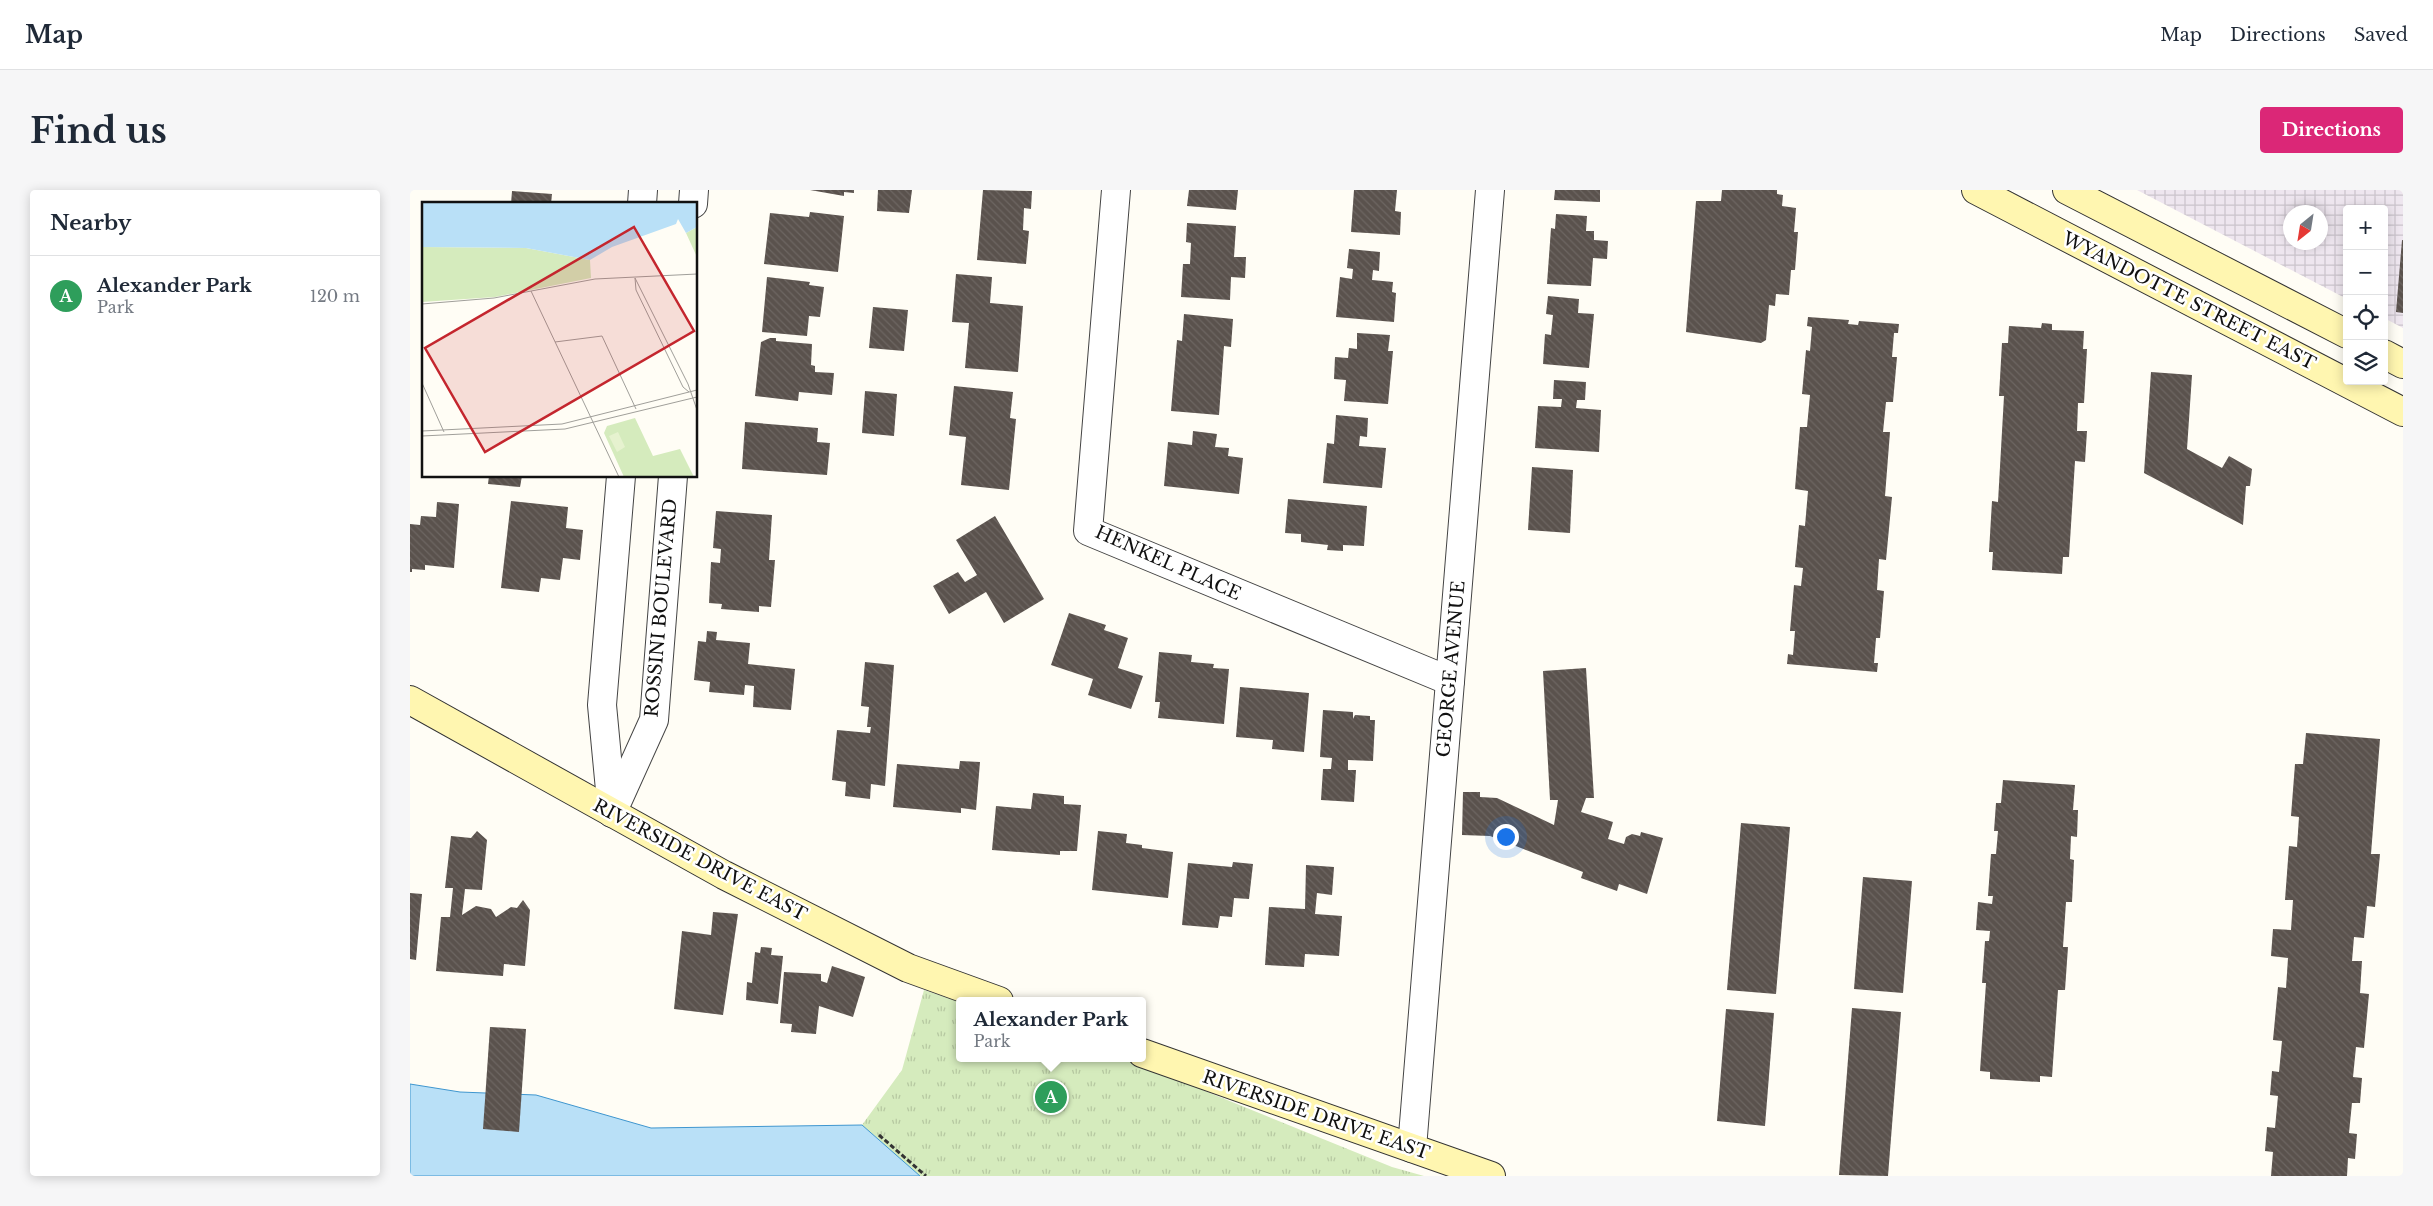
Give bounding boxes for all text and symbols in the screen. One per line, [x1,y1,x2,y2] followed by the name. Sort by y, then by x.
[25,20,83,49] text: Map
[2160,24,2202,46] text: Map
[2230,24,2326,46] text: Directions
[2354,24,2408,46] text: Saved
[2260,107,2403,153] button: Directions
[30,109,167,152] text: Find us
[422,202,698,478] inset map
[2283,205,2328,250] north arrow
[2343,205,2388,385] map controls
[2343,205,2388,250] button: +
[50,210,131,236] text: Nearby
[2058,227,2320,375] street label: WYANDOTTE STREET EAST
[2343,250,2388,295] button: −
[97,274,252,297] text: Alexander Park
[60,286,72,306] text: A
[310,286,360,306] text: 120 m
[2343,295,2388,340] button: locate
[97,297,134,317] text: Park
[2343,340,2388,385] button: layers
[640,498,682,718] street label: ROSSINI BOULEVARD
[1092,521,1244,605] street label: HENKEL PLACE
[1432,580,1470,758] street label: GEORGE AVENUE
[590,794,811,926] street label: RIVERSIDE DRIVE EAST
[1493,824,1519,850] your location
[956,997,1146,1062] popup
[974,1008,1128,1031] text: Alexander Park
[974,1031,1011,1051] text: Park
[1200,1066,1433,1164] street label: RIVERSIDE DRIVE EAST
[1035,1078,1067,1116] pin: A

